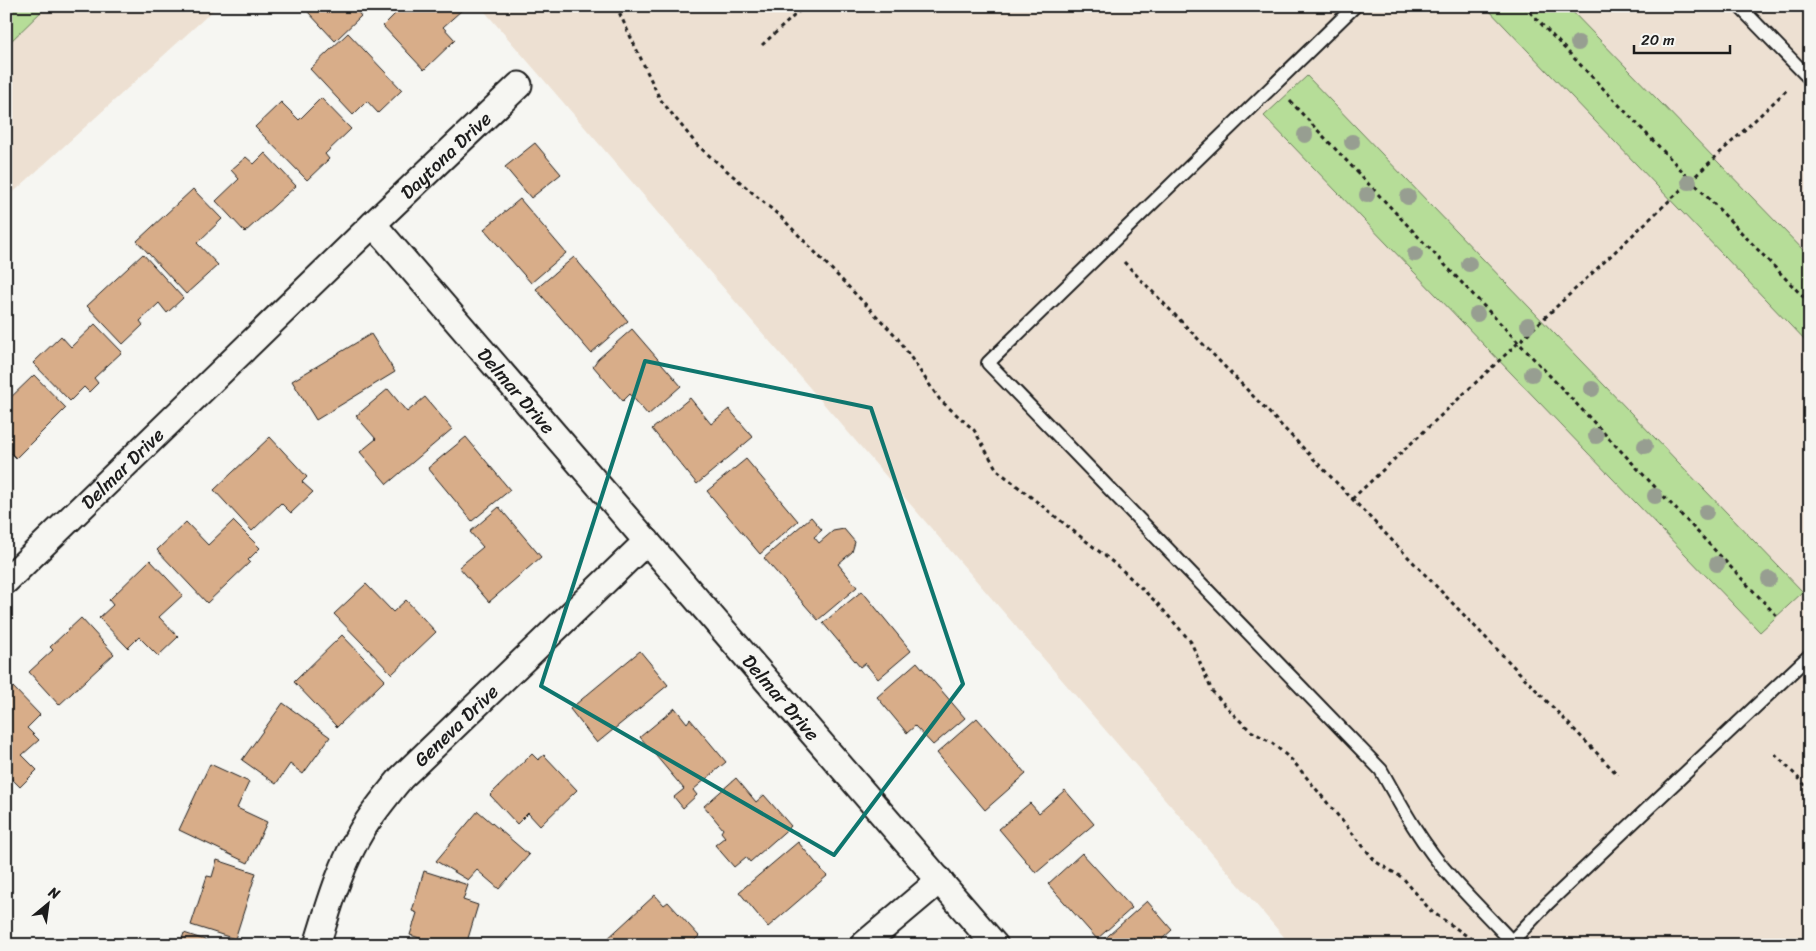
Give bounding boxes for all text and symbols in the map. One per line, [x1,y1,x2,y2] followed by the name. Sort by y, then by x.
[1634,22,1730,54] scale bar
[1641,27,1675,53] text: 20 m
[392,103,499,207] street label: Daytona Drive
[469,339,564,442] street label: Delmar Drive
[72,419,172,517] street label: Delmar Drive
[734,646,829,749] street label: Delmar Drive
[405,676,506,775] street label: Geneva Drive
[22,878,72,928] north arrow
[43,879,65,906] text: N

